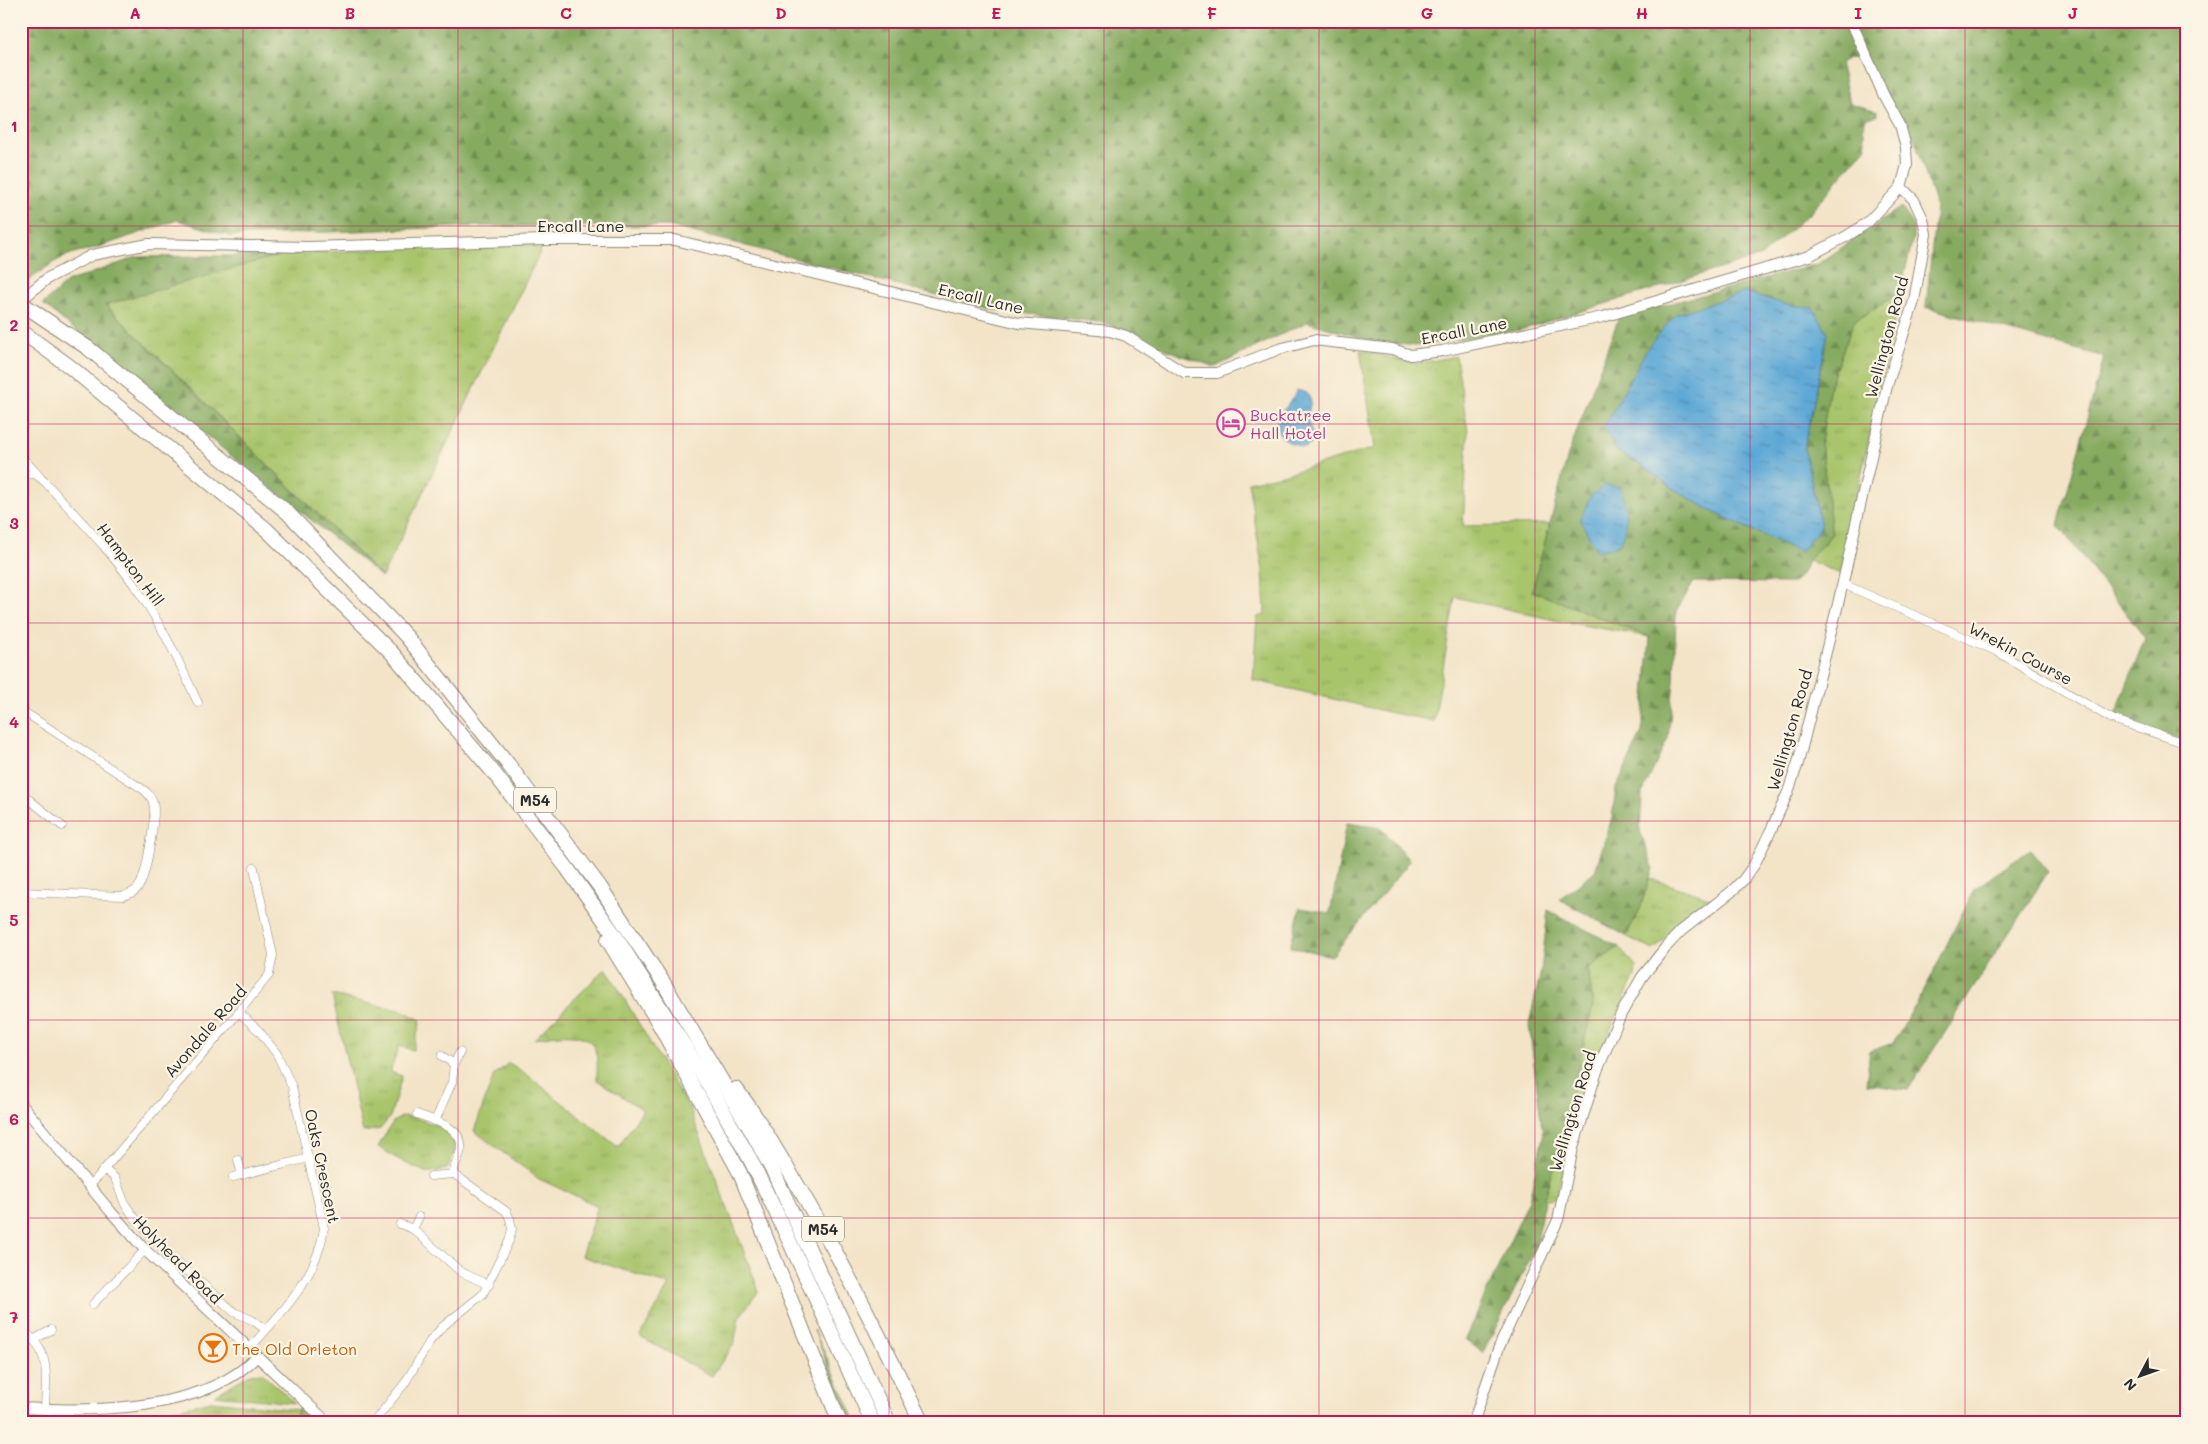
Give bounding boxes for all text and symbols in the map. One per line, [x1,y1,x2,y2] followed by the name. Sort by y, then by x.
[129,2,141,23] text: A
[345,2,355,23] text: B
[560,2,572,23] text: C
[775,2,787,23] text: D
[991,2,1001,23] text: E
[1207,2,1217,23] text: F
[1421,2,1433,23] text: G
[1636,2,1648,23] text: H
[1854,2,1862,23] text: I
[2068,2,2078,23] text: J
[10,115,18,136] text: 1
[538,215,624,236] street label: Ercall Lane
[1860,274,1912,400] street label: Wellington Road
[936,278,1026,318] street label: Ercall Lane
[1419,311,1509,349] street label: Ercall Lane
[10,314,19,335] text: 2
[1250,404,1331,443] place label: Buckatree Hall Hotel
[1216,408,1246,438] hotel icon: Buckatree Hall Hotel
[9,512,19,533] text: 3
[93,518,169,610] street label: Hampton Hill
[1965,617,2077,689] street label: Wrekin Course
[1762,667,1816,793] street label: Wellington Road
[9,711,19,732] text: 4
[514,788,556,812] road number: M54
[9,909,19,930] text: 5
[159,981,251,1081] street label: Avondale Road
[1544,1048,1600,1174] street label: Wellington Road
[301,1107,345,1225] street label: Oaks Crescent
[9,1108,19,1129] text: 6
[129,1210,227,1308] street label: Holyhead Road
[802,1216,844,1242] road number: M54
[10,1306,19,1327] text: 7
[198,1333,228,1363] bar icon: The Old Orleton
[232,1338,357,1359] place label: The Old Orleton
[2116,1352,2166,1402] north arrow
[2119,1375,2140,1395] text: N

